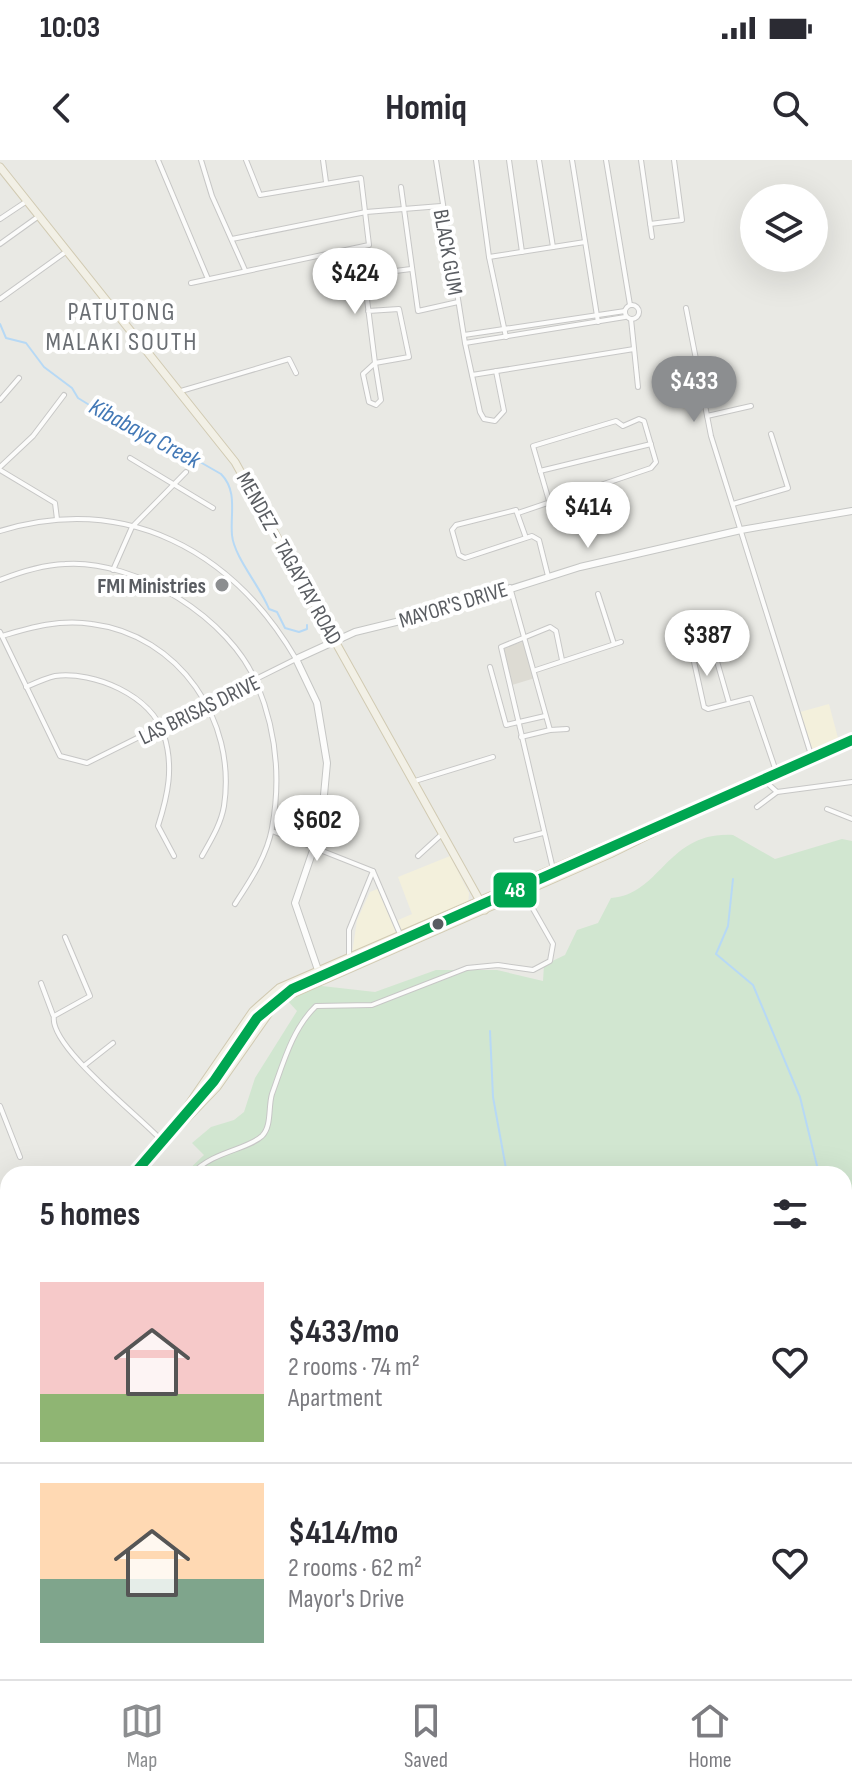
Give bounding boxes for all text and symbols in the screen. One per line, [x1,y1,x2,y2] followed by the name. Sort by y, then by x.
[40,10,100,46] text: 10:03
[40,86,84,130] icon: back
[768,86,812,130] icon: search
[385,87,467,130] text: Homiq
[740,184,828,272] map controls
[740,184,828,272] button: layers
[427,207,468,297] street label: BLACK GUM
[308,248,402,316] pin: $424
[331,258,379,289] text: $424
[45,297,199,358] district label: PATUTONG MALAKI SOUTH
[647,356,741,424] pin: $433
[670,366,718,397] text: $433
[84,392,206,475] water label: Kibabaya Creek
[230,467,347,650] street label: MENDEZ - TAGAYTAY ROAD
[541,482,635,550] pin: $414
[564,492,612,523] text: $414
[97,573,206,600] place label: FMI Ministries
[213,576,231,594] marker: FMI Ministries
[396,576,511,635] street label: MAYOR'S DRIVE
[660,610,754,678] pin: $387
[683,620,731,651] text: $387
[135,669,265,751] street label: LAS BRISAS DRIVE
[270,795,364,863] pin: $602
[292,805,342,836] text: $602
[492,871,538,909] line badge: 48
[505,877,525,904] text: 48
[430,916,446,932] unlabelled marker
[768,1192,812,1236] icon: filters
[40,1194,140,1235] text: 5 homes
[288,1311,399,1352] text: $433/mo
[104,1314,200,1410] icon: home
[768,1340,812,1384] icon: heart
[288,1352,420,1383] text: 2 rooms · 74 m²
[288,1383,382,1414] text: Apartment
[288,1512,398,1553] text: $414/mo
[104,1515,200,1611] icon: home
[768,1541,812,1585] icon: heart
[288,1553,422,1584] text: 2 rooms · 62 m²
[288,1584,404,1615] text: Mayor's Drive
[120,1699,164,1774] tab: Map
[404,1699,448,1774] tab: Saved
[688,1699,732,1774] tab: Home

